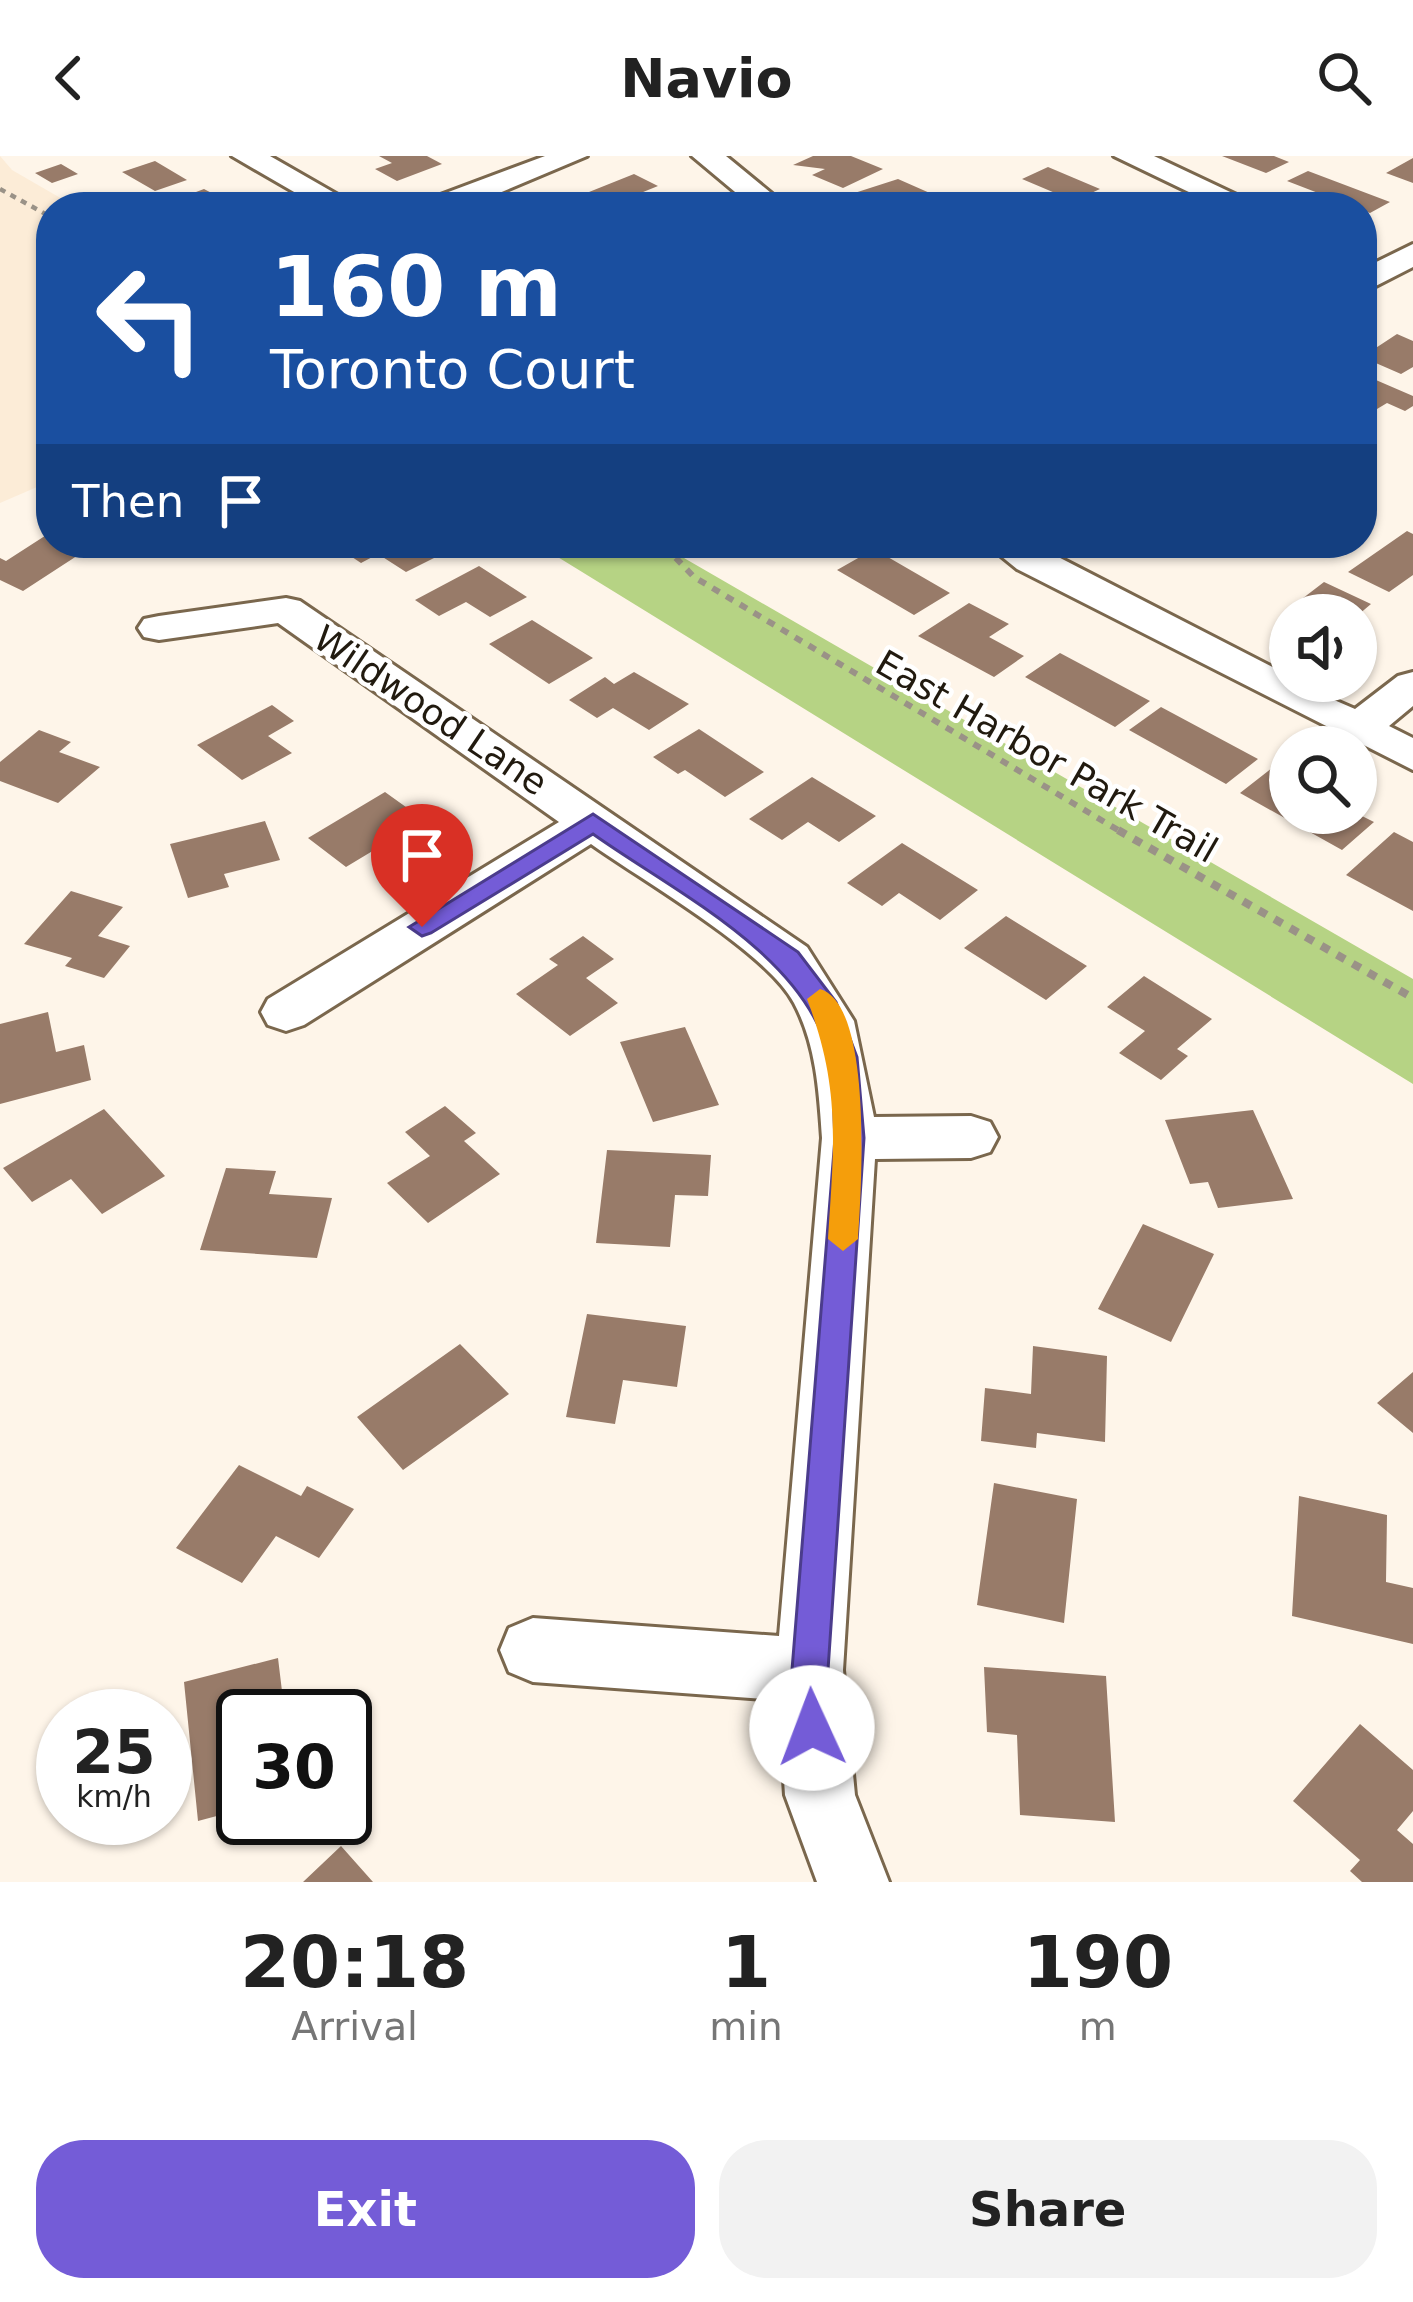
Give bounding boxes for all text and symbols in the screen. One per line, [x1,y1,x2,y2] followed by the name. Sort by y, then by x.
[36,45,102,111] icon: back
[1311,45,1377,111] icon: search
[620,47,793,110] text: Navio
[270,238,562,336] text: 160 m
[72,240,228,396] icon: left
[270,338,635,401] text: Toronto Court
[208,468,274,534] icon: arrive
[72,475,184,528] text: Then
[1269,594,1377,834] map controls
[1269,594,1377,702] button: sound
[306,617,555,804] street label: Wildwood Lane
[869,642,1225,871] street label: East Harbor Park Trail
[1269,726,1377,834] button: search
[371,804,473,927] pin
[389,822,455,888] icon: arrive
[749,1665,875,1791] position arrow
[216,1689,372,1845] speed limit sign: 30
[72,1717,156,1787] text: 25
[76,1779,152,1814] text: km/h
[240,1920,469,2004] text: 20:18
[721,1920,771,2004] text: 1
[1023,1920,1173,2004] text: 190
[291,2004,418,2049] text: Arrival
[709,2004,783,2049] text: min
[1079,2004,1117,2049] text: m
[36,2140,695,2278] button: Exit
[719,2140,1377,2278] button: Share

